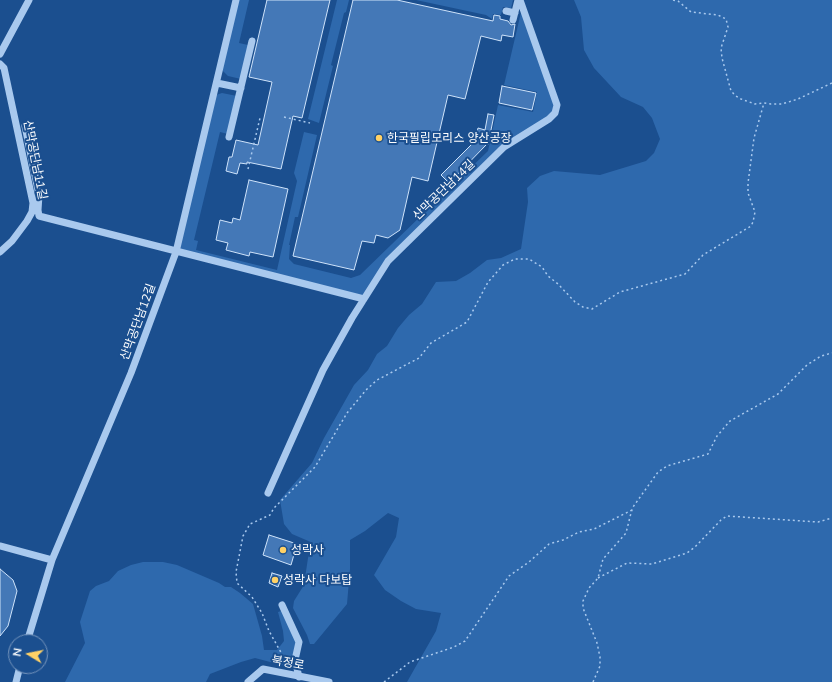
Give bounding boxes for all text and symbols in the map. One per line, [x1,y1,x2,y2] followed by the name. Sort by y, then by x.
[20,119,50,201] street label: 산막공단남11길
[387,131,512,145] place label: 한국필립모리스 양산공장
[374,133,384,143] marker: 한국필립모리스 양산공장
[410,157,478,223] street label: 산막공단남14길
[117,282,159,362] street label: 산막공단남12길
[291,543,324,557] place label: 성락사
[278,545,288,555] marker: 성락사
[283,573,352,587] place label: 성락사 다보탑
[270,575,280,585] marker: 성락사 다보탑
[8,634,48,674] north arrow
[10,647,25,657] text: N
[270,653,306,673] street label: 북정로

